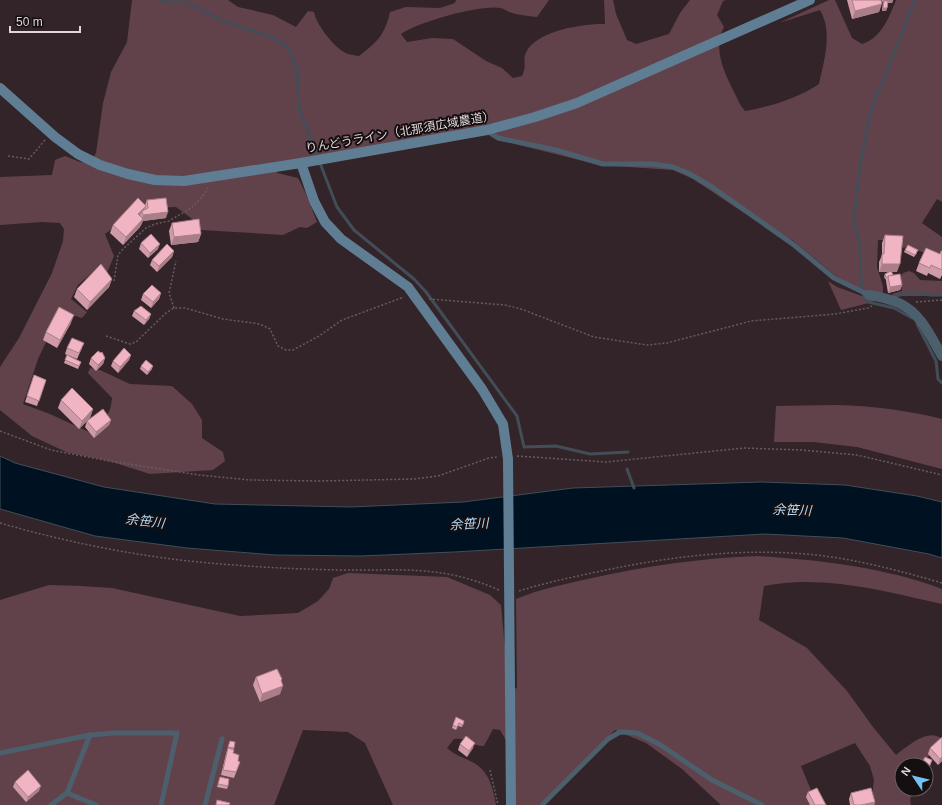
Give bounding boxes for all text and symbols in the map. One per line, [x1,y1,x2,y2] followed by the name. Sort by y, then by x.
[10,8,80,34] scale bar
[16,15,43,29] text: 50 m
[304,108,496,156] street label: りんどうライン（北那須広域農道）
[772,502,814,518] water label: 余笹川
[125,511,167,531] water label: 余笹川
[449,515,491,533] water label: 余笹川
[894,757,934,797] north arrow
[899,765,913,778] text: N

